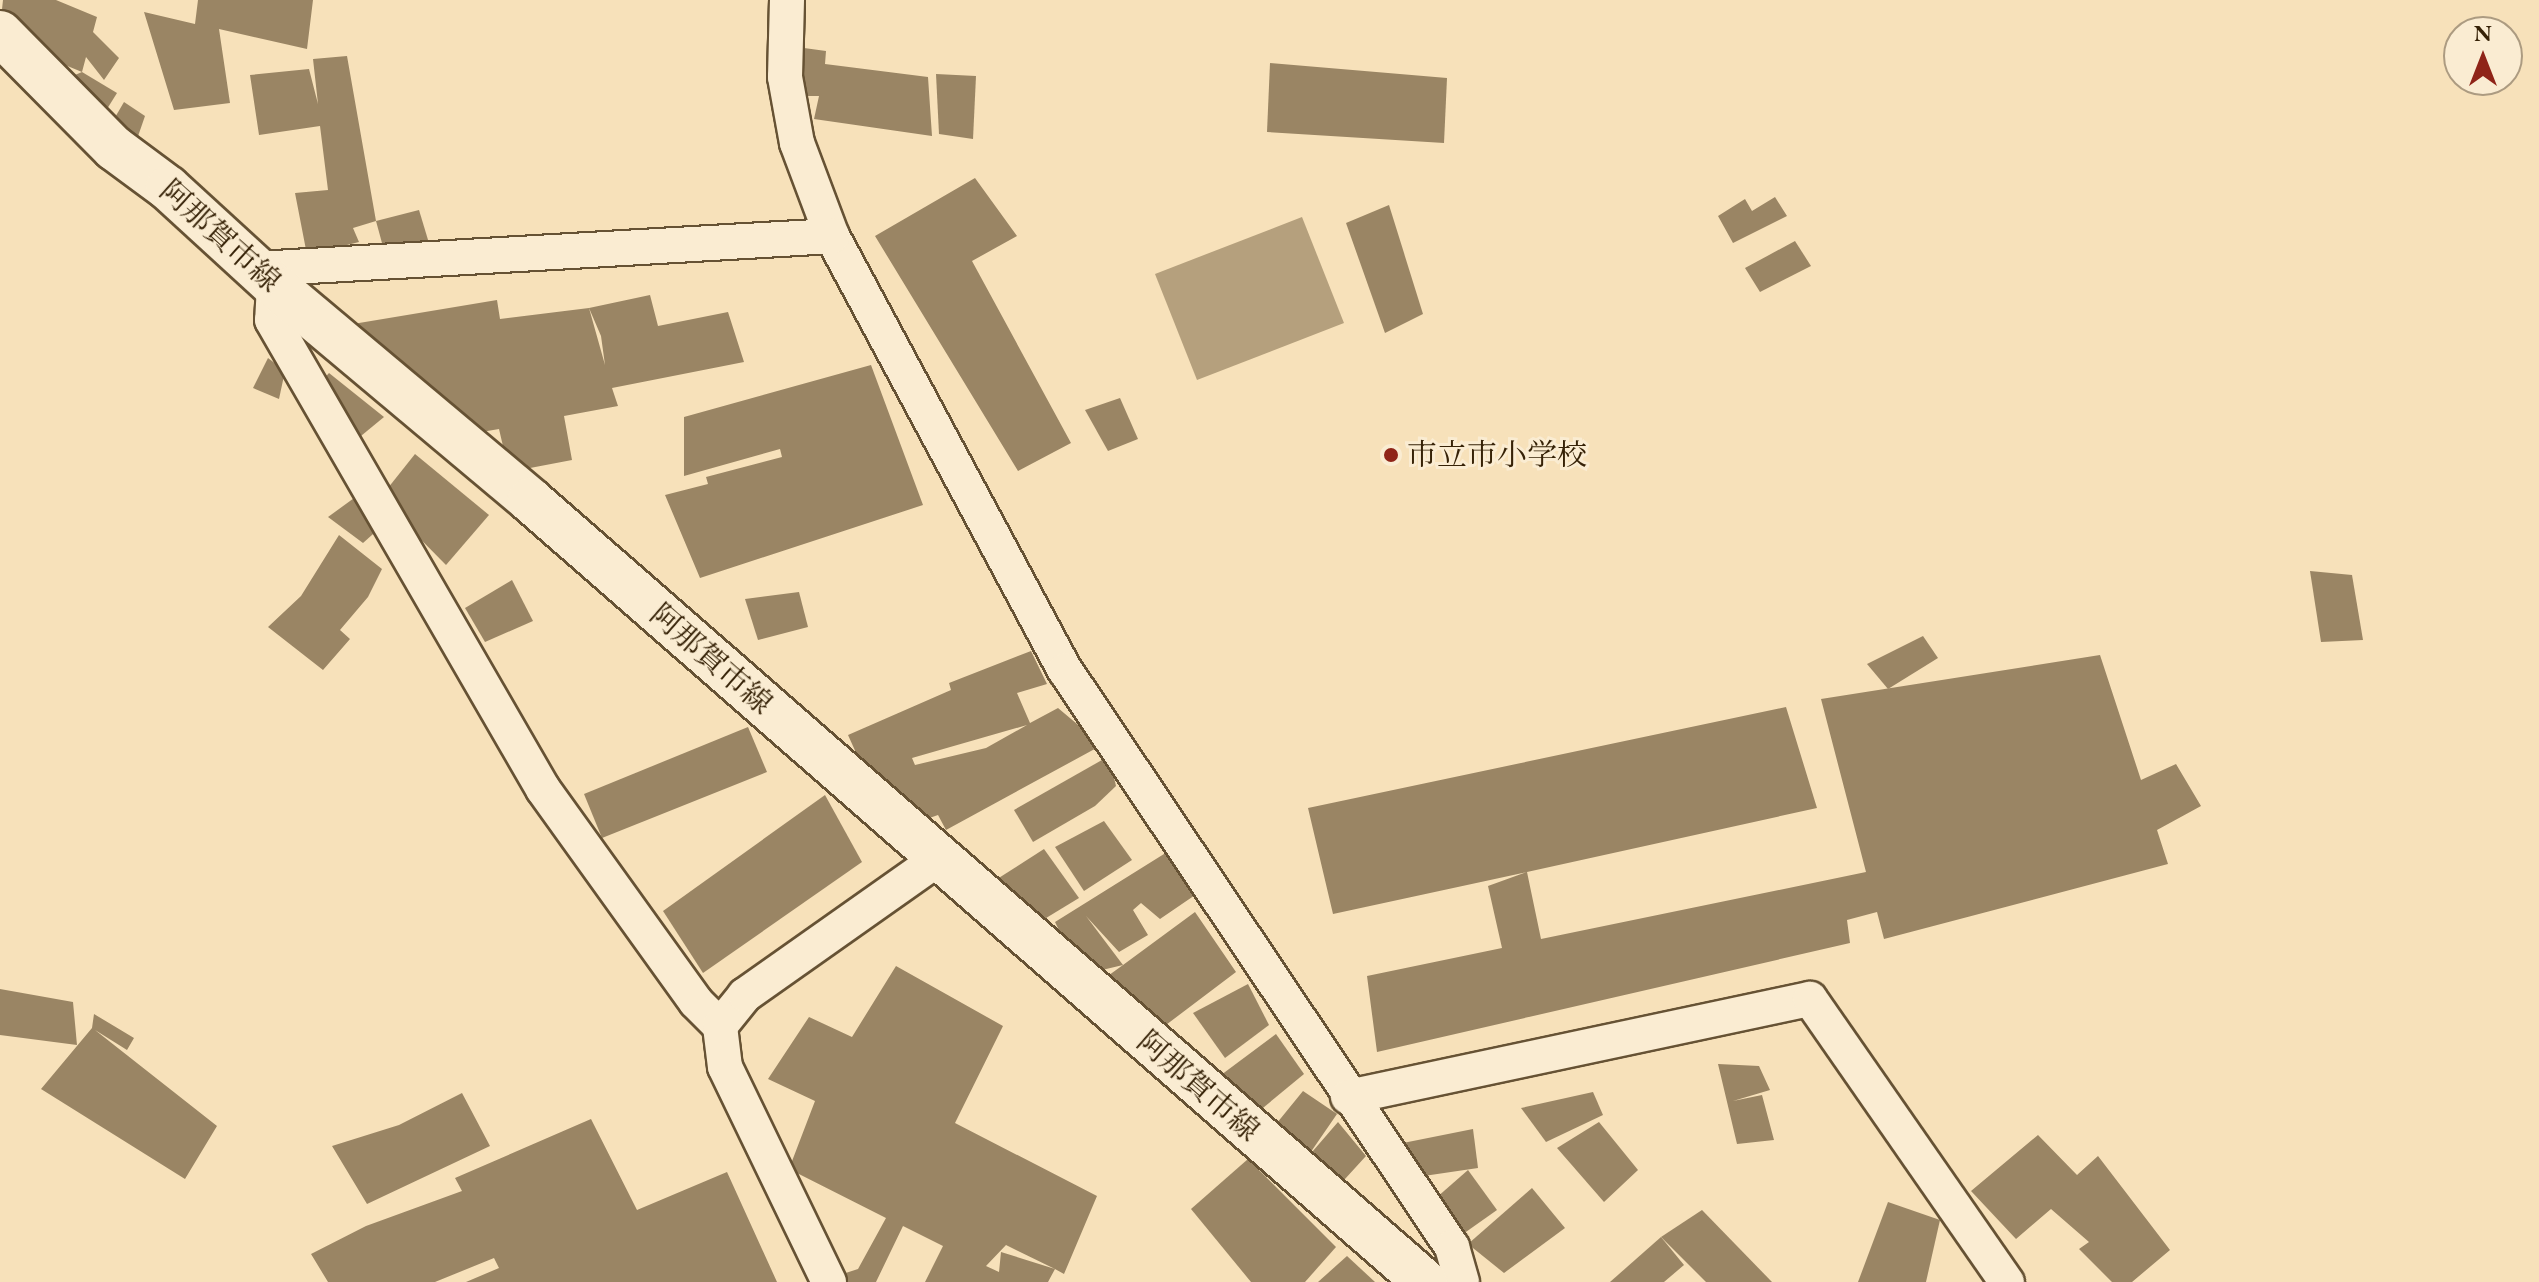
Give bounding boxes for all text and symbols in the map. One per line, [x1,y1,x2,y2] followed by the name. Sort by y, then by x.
[2443,16,2523,96] north arrow
[2474,19,2492,48] text: N
[152,172,288,300] street label: 阿那賀市線
[1407,437,1587,473] place label: 市立市小学校
[1382,446,1400,464] marker: 市立市小学校
[643,596,779,722] street label: 阿那賀市線
[1130,1023,1266,1149] street label: 阿那賀市線

